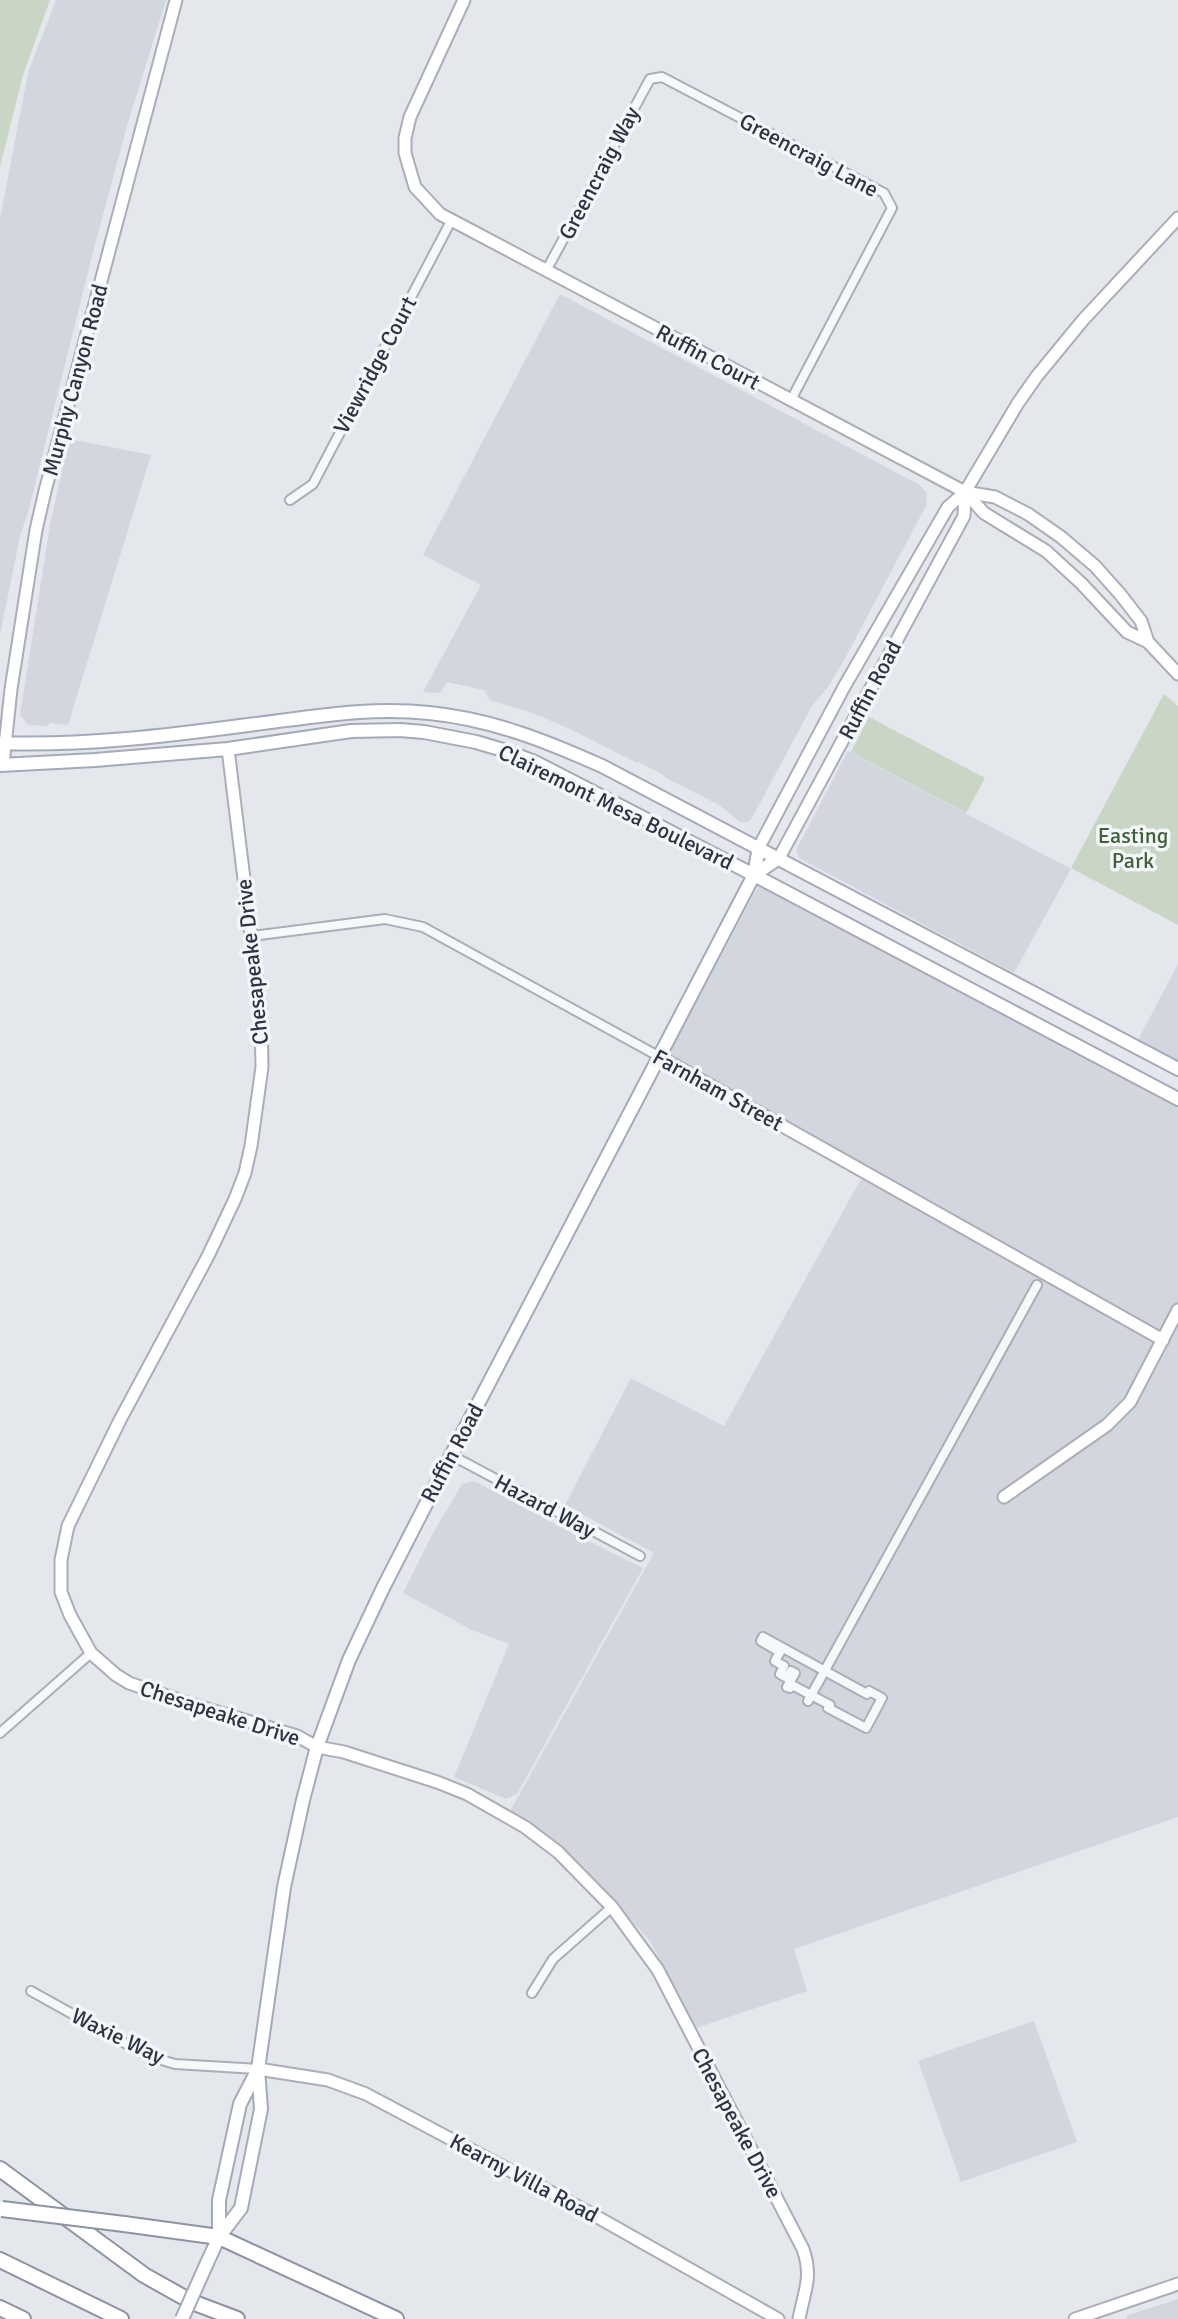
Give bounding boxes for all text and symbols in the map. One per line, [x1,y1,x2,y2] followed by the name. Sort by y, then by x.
[553,101,646,244] street label: Greencraig Way
[735,107,883,203] street label: Greencraig Lane
[36,281,114,479] street label: Murphy Canyon Road
[327,291,423,438] street label: Viewridge Court
[651,318,765,396] street label: Ruffin Court
[833,636,907,744] street label: Ruffin Road
[494,738,738,876] street label: Clairemont Mesa Boulevard
[1098,822,1168,874] park label: Easting Park
[230,878,274,1046] street label: Chesapeake Drive
[648,1043,788,1137] street label: Farnham Street
[415,1399,489,1507] street label: Ruffin Road
[490,1468,601,1544] street label: Hazard Way
[137,1674,303,1752] street label: Chesapeake Drive
[67,2002,170,2070] street label: Waxie Way
[686,2043,788,2203] street label: Chesapeake Drive
[445,2128,603,2228] street label: Kearny Villa Road

